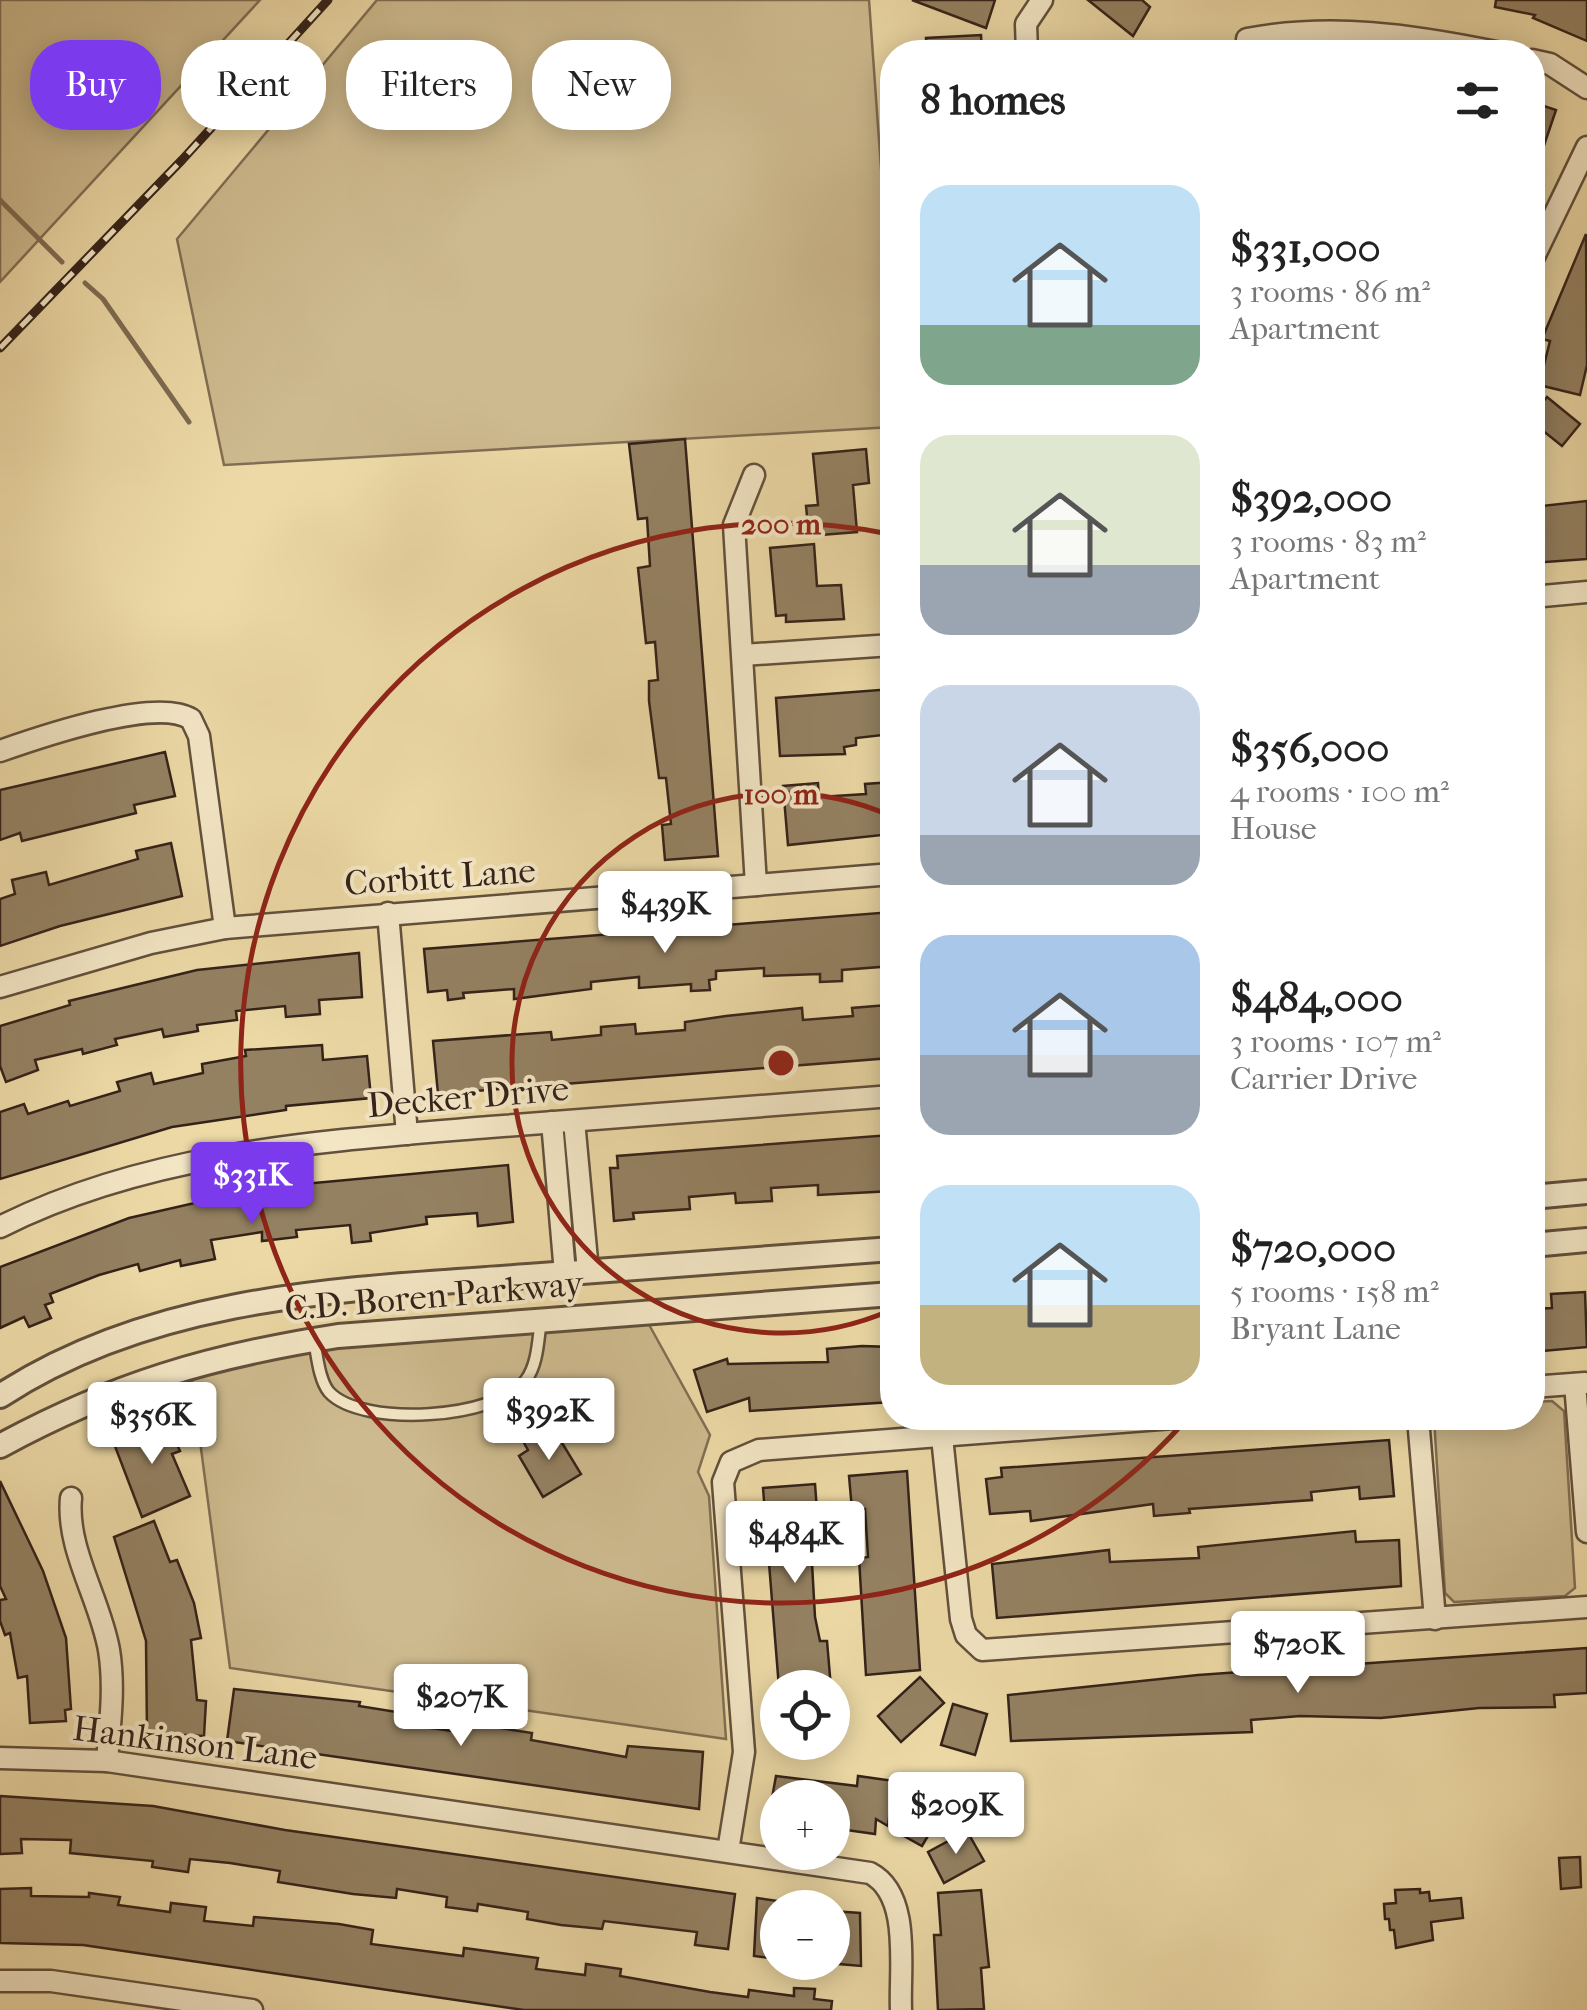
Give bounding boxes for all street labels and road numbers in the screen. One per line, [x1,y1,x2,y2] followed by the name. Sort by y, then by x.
[343,850,537,904] street label: Corbitt Lane
[366,1068,570,1126] street label: Decker Drive
[283,1262,586,1329] street label: C.D. Boren Parkway
[70,1708,320,1778] street label: Hankinson Lane

